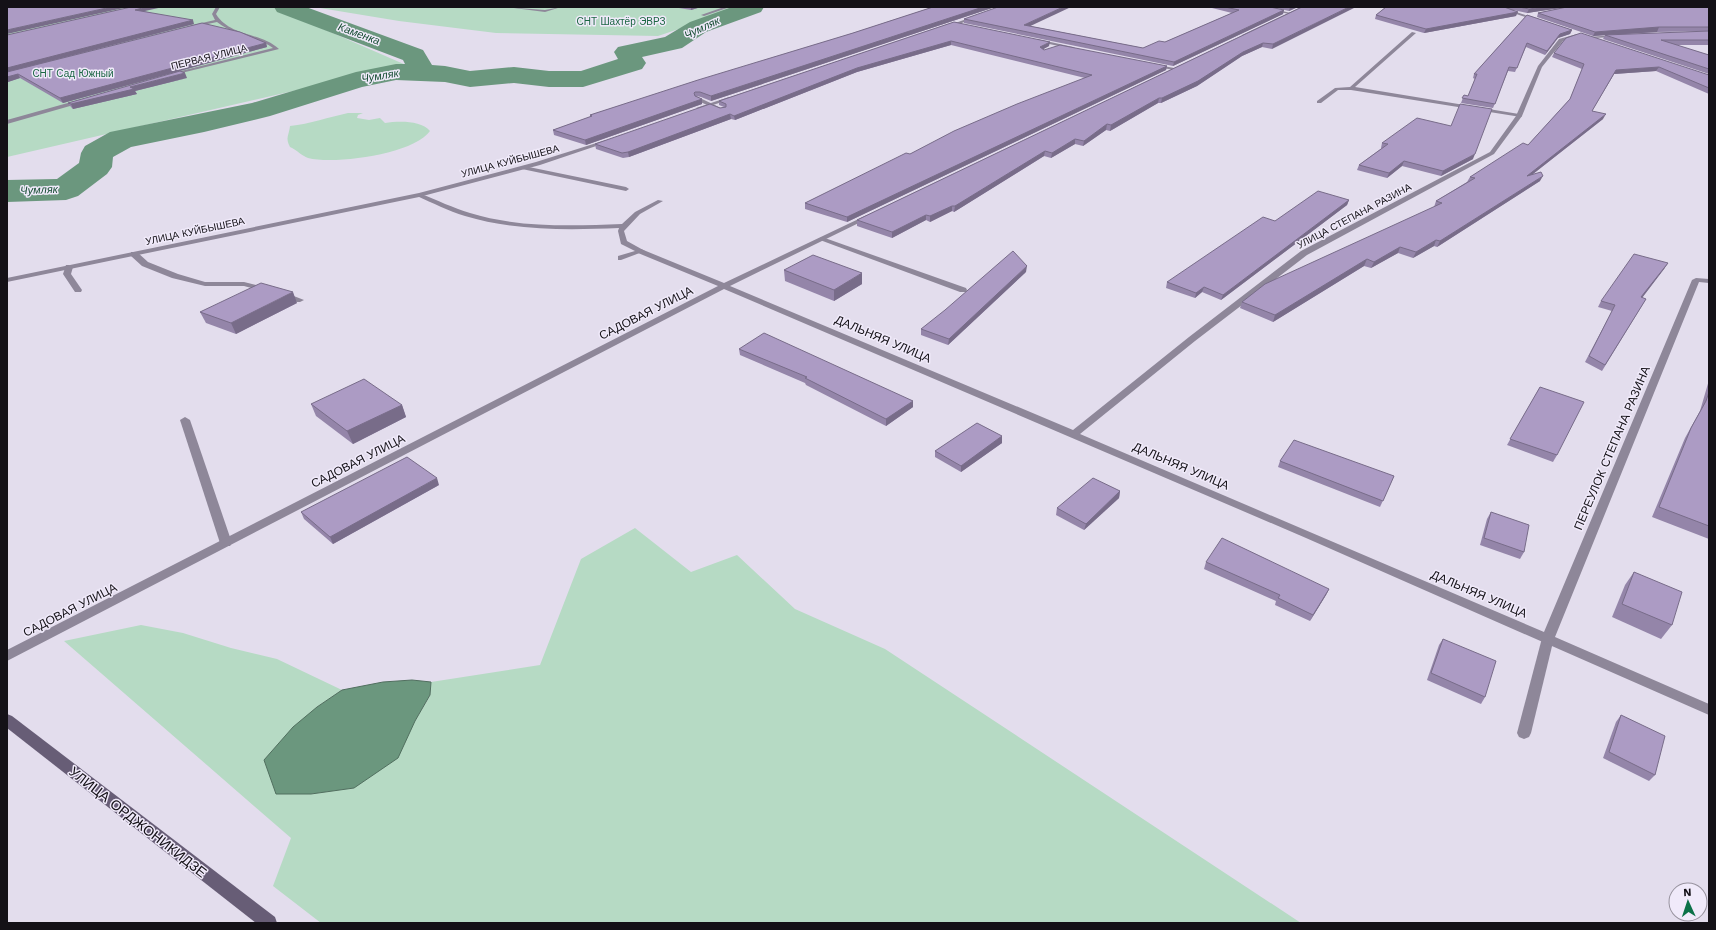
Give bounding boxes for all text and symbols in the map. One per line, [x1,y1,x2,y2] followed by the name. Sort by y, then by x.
[682,14,723,42] water label: Чумляк
[576,16,666,27] park label: СНТ Шахтёр ЭВРЗ
[336,20,382,48] water label: Каменка
[170,42,248,72] street label: ПЕРВАЯ УЛИЦА
[360,67,400,85] water label: Чумляк
[32,68,114,79] park label: СНТ Сад Южный
[460,142,561,179] street label: УЛИЦА КУЙБЫШЕВА
[1295,181,1413,251] street label: УЛИЦА СТЕПАНА РАЗИНА
[20,183,59,197] water label: Чумляк
[144,214,246,247] street label: УЛИЦА КУЙБЫШЕВА
[597,283,695,343] street label: САДОВАЯ УЛИЦА
[833,312,933,366] street label: ДАЛЬНЯЯ УЛИЦА
[1571,364,1653,532] street label: ПЕРЕУЛОК СТЕПАНА РАЗИНА
[309,431,407,491] street label: САДОВАЯ УЛИЦА
[1131,439,1231,493] street label: ДАЛЬНЯЯ УЛИЦА
[1429,567,1529,621] street label: ДАЛЬНЯЯ УЛИЦА
[21,580,119,640] street label: САДОВАЯ УЛИЦА
[66,763,210,881] street label: УЛИЦА ОРДЖОНИКИДЗЕ
[1668,882,1708,922] north arrow
[1683,886,1692,899] text: N

